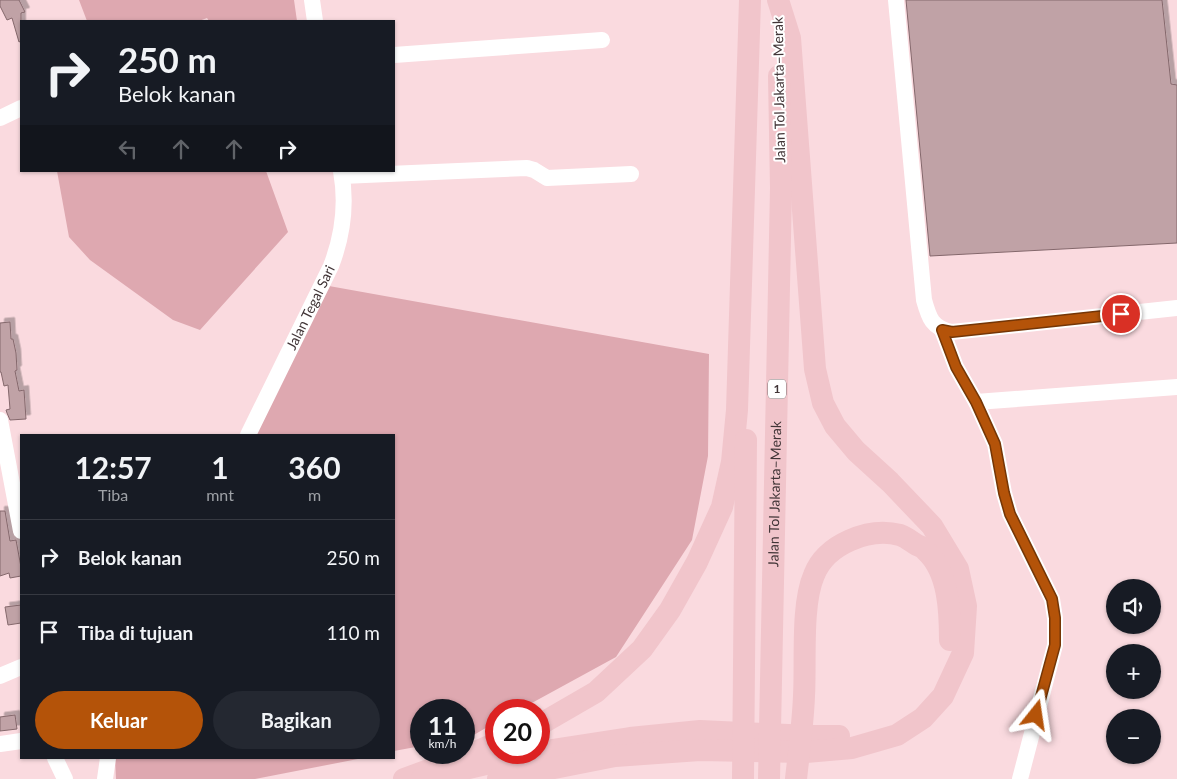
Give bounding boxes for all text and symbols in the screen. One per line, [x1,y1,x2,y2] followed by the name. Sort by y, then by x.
[769,16,788,163] street label: Jalan Tol Jakarta–Merak
[118,38,217,80] text: 250 m
[35,40,100,105] icon: right
[118,80,236,107] text: Belok kanan
[114,135,142,163] icon: left
[167,135,195,163] icon: ahead
[220,135,248,163] icon: ahead
[273,135,301,163] icon: right
[282,262,338,352] street label: Jalan Tegal Sari
[1100,293,1142,335] pin
[1107,300,1135,328] icon: arrive
[768,379,786,398] road number: 1
[764,420,784,567] street label: Jalan Tol Jakarta–Merak
[74,449,152,485] text: 12:57
[211,449,229,485] text: 1
[288,449,341,485] text: 360
[98,485,128,504] text: Tiba
[206,485,234,504] text: mnt
[308,485,321,504] text: m
[35,543,63,571] icon: right
[78,546,182,569] text: Belok kanan
[326,546,380,569] text: 250 m
[1106,579,1161,764] map controls
[1106,579,1161,634] button: sound
[35,618,63,646] icon: arrive
[78,621,193,644] text: Tiba di tujuan
[326,621,380,644] text: 110 m
[1106,644,1161,699] button: +
[1009,688,1061,740] position arrow
[35,691,203,749] button: Keluar
[213,691,380,749] button: Bagikan
[485,699,550,764] speed limit sign: 20
[1106,709,1161,764] button: −
[428,710,457,740] text: 11
[428,736,457,751] text: km/h

